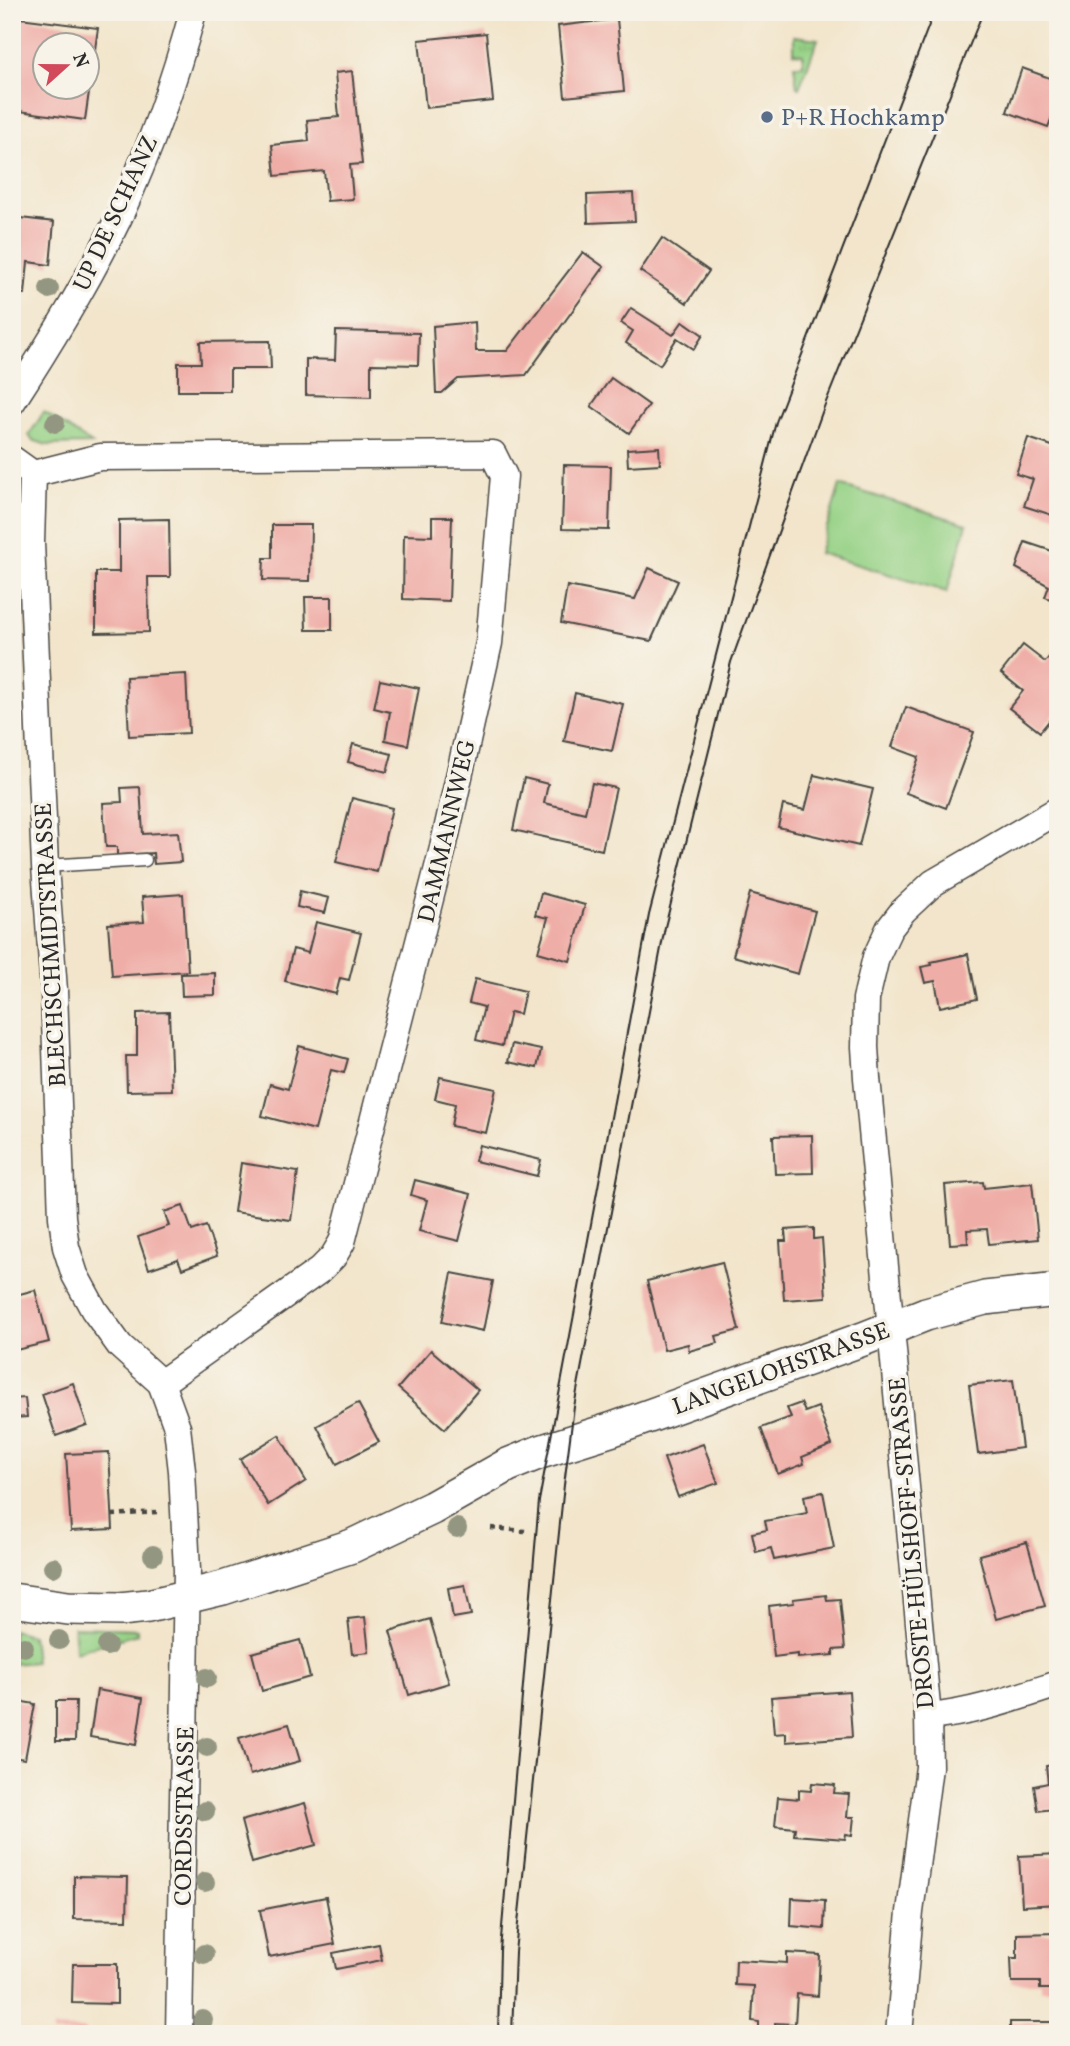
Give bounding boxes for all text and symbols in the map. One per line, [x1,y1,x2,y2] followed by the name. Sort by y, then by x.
[32,32,102,102] north arrow
[65,50,95,72] text: N
[781,102,945,136] place label: P+R Hochkamp
[759,109,775,125] marker: P+R Hochkamp
[66,130,168,297] street label: UP DE SCHANZ
[410,736,486,926] street label: DAMMANNWEG
[28,802,76,1088] street label: BLECHSCHMIDTSTRASSE
[668,1315,895,1425] street label: LANGELOHSTRASSE
[882,1375,944,1710] street label: DROSTE-HÜLSHOFF-STRASSE
[167,1726,205,1906] street label: CORDSSTRASSE

